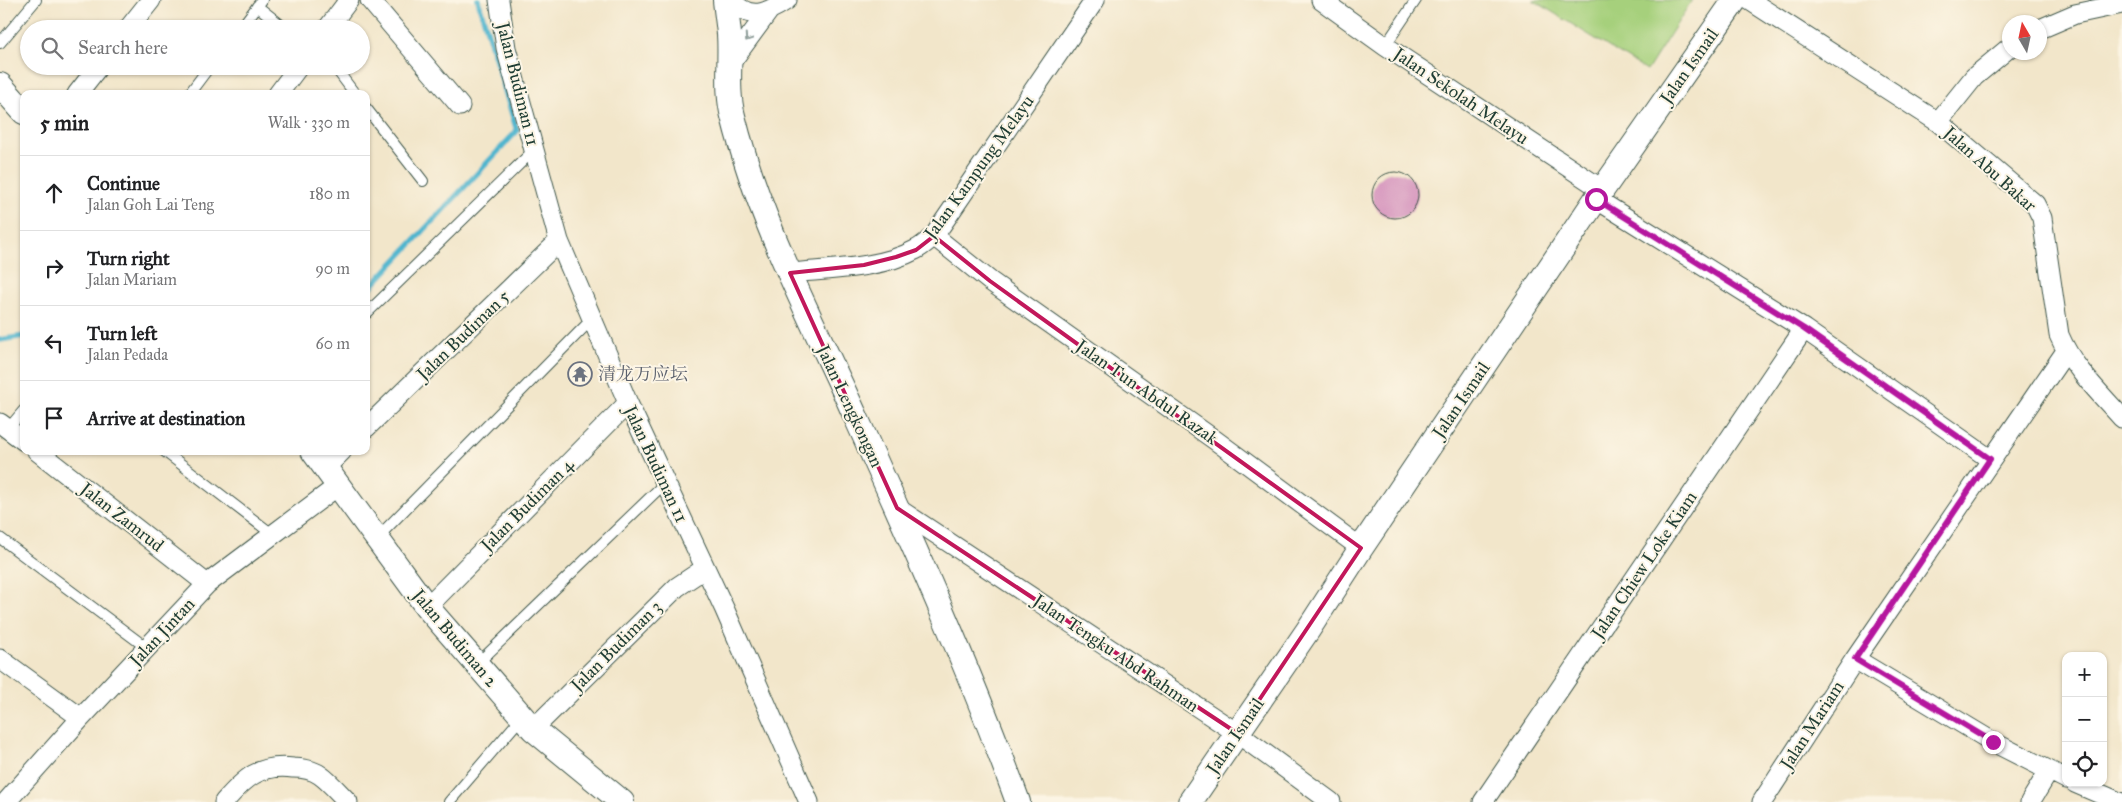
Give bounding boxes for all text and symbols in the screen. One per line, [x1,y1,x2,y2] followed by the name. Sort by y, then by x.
[2002,15,2047,60] north arrow
[491,18,544,148] street label: Jalan Budiman 11
[20,20,370,75] search box
[1654,24,1724,110] street label: Jalan Ismail
[745,32,754,42] one-way arrow
[38,34,66,62] icon: search
[78,36,168,59] text: Search here
[1387,42,1533,150] street label: Jalan Sekolah Melayu
[918,90,1040,246] street label: Jalan Kampung Melayu
[40,110,89,136] text: 5 min
[268,113,350,132] text: Walk · 330 m
[1937,120,2041,217] street label: Jalan Abu Bakar
[87,172,160,195] text: Continue
[40,179,68,207] icon: ahead
[309,184,350,203] text: 180 m
[1585,188,1608,211] route start
[87,195,214,214] text: Jalan Goh Lai Teng
[87,247,170,270] text: Turn right
[40,254,68,282] icon: right
[315,259,350,278] text: 90 m
[87,270,177,289] text: Jalan Mariam
[411,285,515,387] street label: Jalan Budiman 5
[87,322,157,345] text: Turn left
[40,329,68,357] icon: left
[1069,333,1223,451] street label: Jalan Tun Abdul Razak
[316,334,350,353] text: 60 m
[810,340,888,471] street label: Jalan Lengkongan
[87,345,168,364] text: Jalan Pedada
[1426,358,1495,445] street label: Jalan Ismail
[567,361,593,387] temple icon: 清龙万应坛
[598,363,688,385] place label: 清龙万应坛
[618,400,693,526] street label: Jalan Budiman 11
[40,404,68,432] icon: arrive
[87,407,245,430] text: Arrive at destination
[475,453,579,558] street label: Jalan Budiman 4
[74,476,168,557] street label: Jalan Zamrud
[1585,487,1702,645] street label: Jalan Chiew Loke Kiam
[406,583,502,692] street label: Jalan Budiman 2
[1027,588,1203,718] street label: Jalan Tengku Abd Rahman
[123,593,200,673] street label: Jalan Jintan
[565,596,667,698] street label: Jalan Budiman 3
[2062,652,2107,787] map controls
[2062,652,2107,697] button: +
[1774,677,1850,776] street label: Jalan Mariam
[1200,694,1269,781] street label: Jalan Ismail
[2062,697,2107,742] button: −
[1982,731,2005,754] route end
[2062,742,2107,787] button: locate

